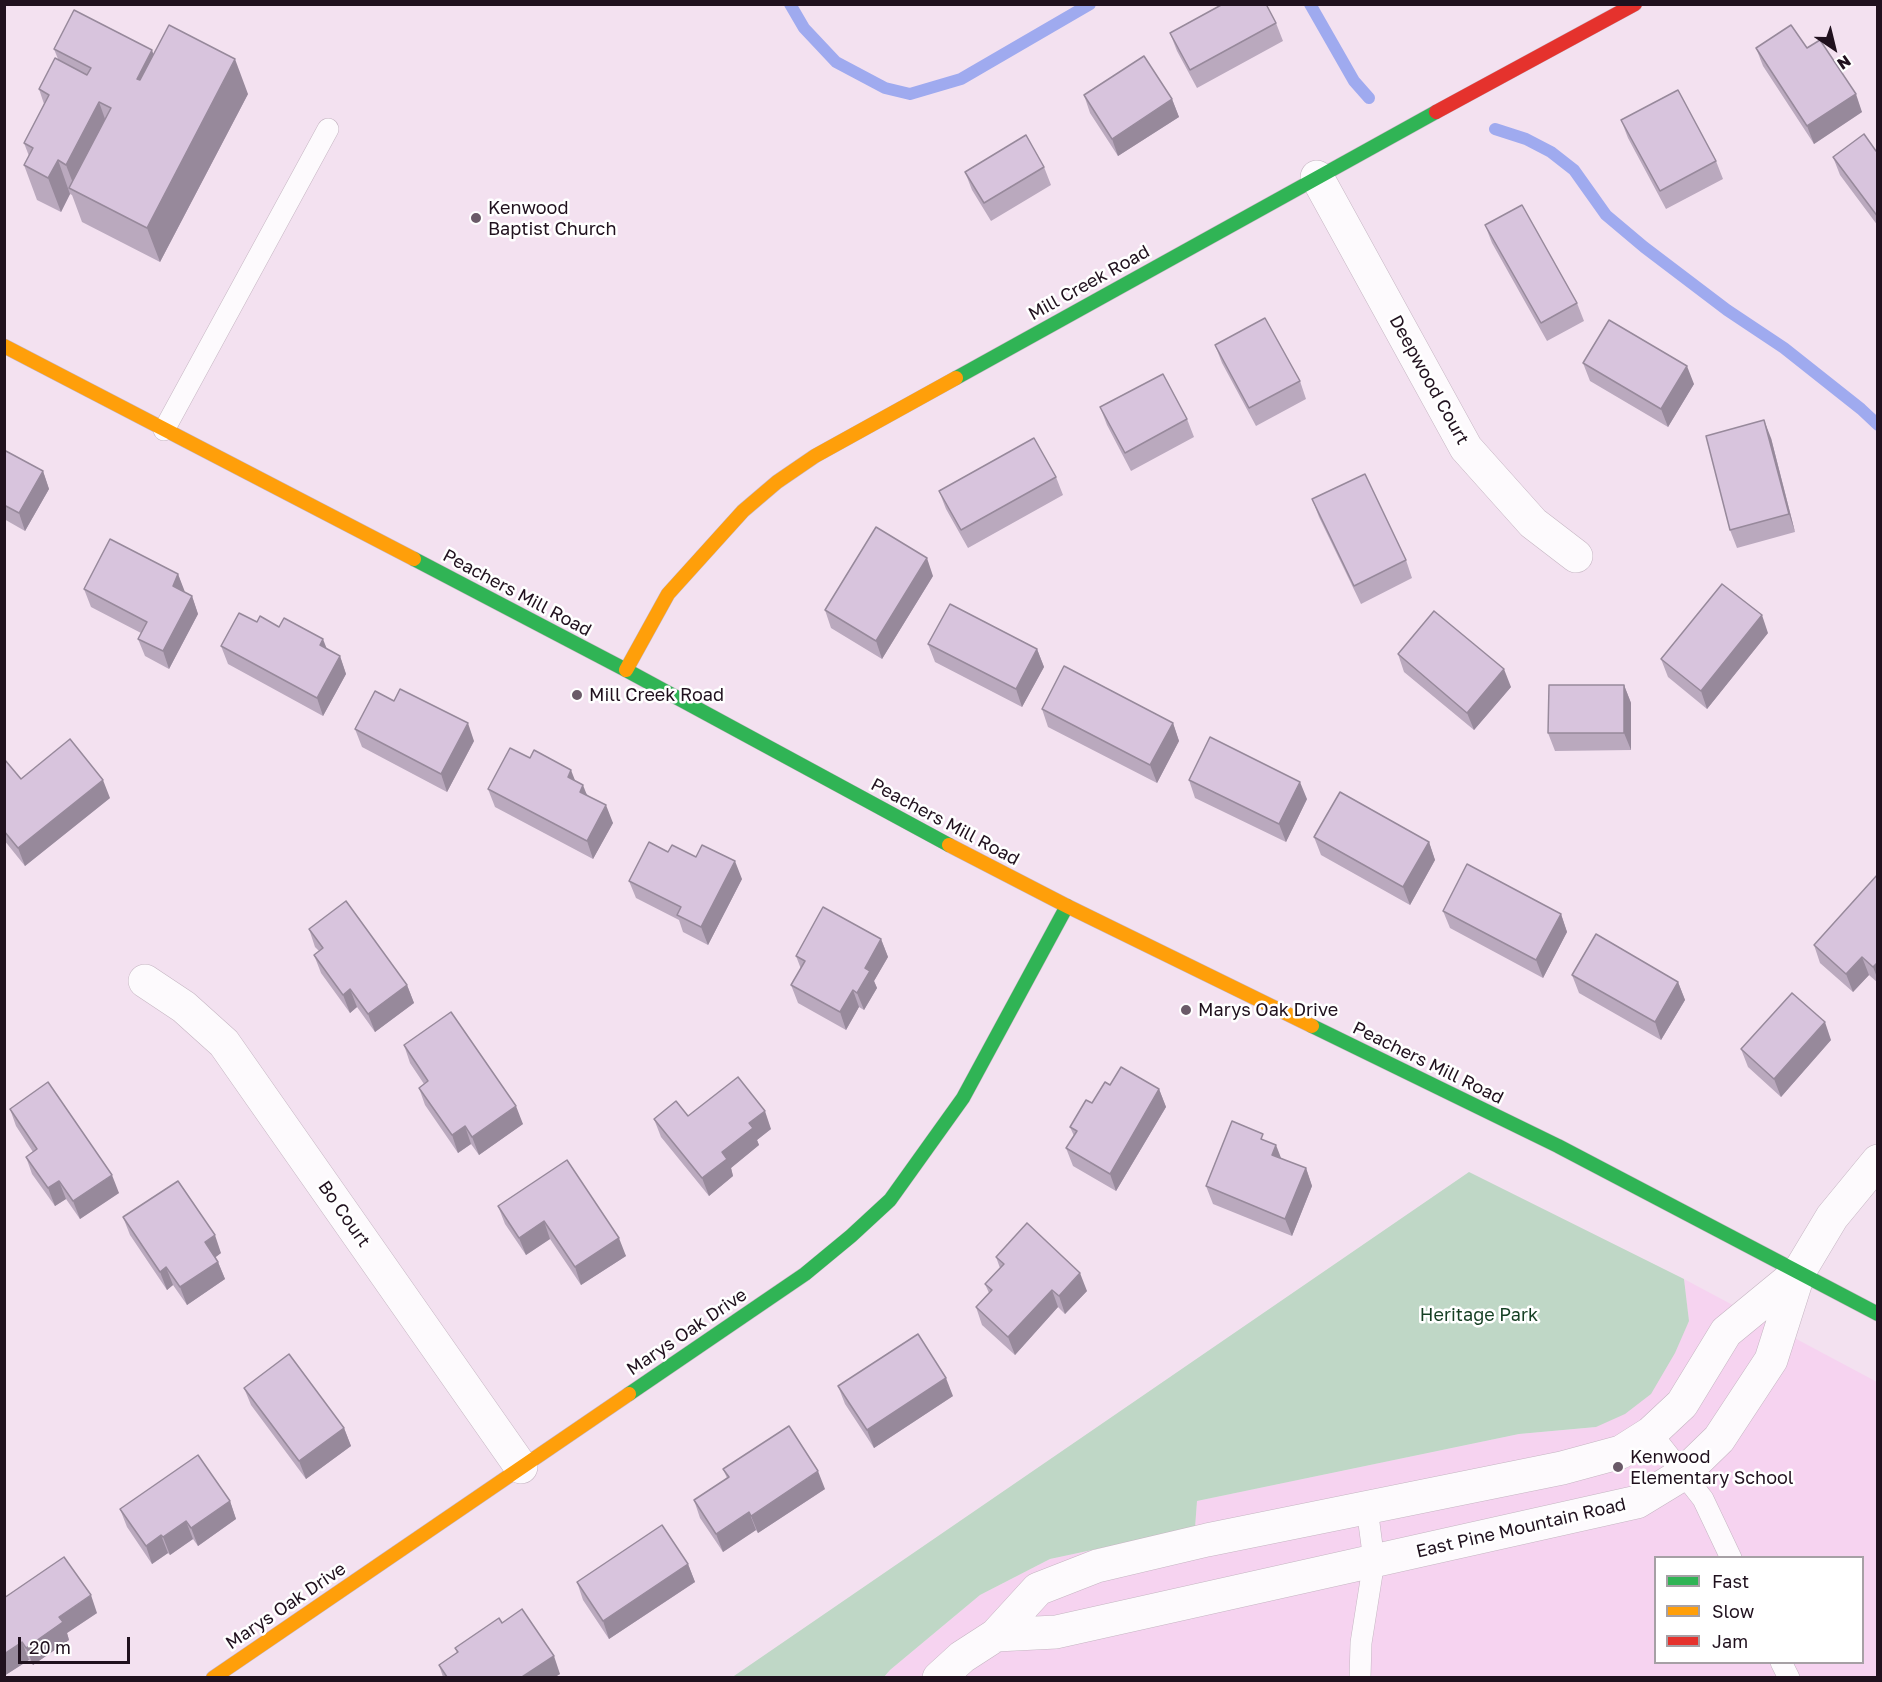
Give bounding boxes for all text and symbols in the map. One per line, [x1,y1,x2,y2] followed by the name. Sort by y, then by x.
[1804,18,1864,78] north arrow
[1834,51,1855,74] text: N
[488,197,616,240] place label: Kenwood Baptist Church
[469,211,483,225] marker: Kenwood Baptist Church
[1025,241,1153,325] street label: Mill Creek Road
[1385,312,1473,448] street label: Deepwood Court
[439,545,595,641] street label: Peachers Mill Road
[589,684,724,706] place label: Mill Creek Road
[570,688,584,702] marker: Mill Creek Road
[867,774,1023,870] street label: Peachers Mill Road
[1198,999,1338,1021] place label: Marys Oak Drive
[1179,1003,1193,1017] marker: Marys Oak Drive
[1349,1017,1507,1109] street label: Peachers Mill Road
[313,1177,375,1251] street label: Bo Court
[623,1284,751,1380] street label: Marys Oak Drive
[1420,1304,1538,1326] park label: Heritage Park
[1630,1446,1794,1488] place label: Kenwood Elementary School
[1611,1460,1625,1474] marker: Kenwood Elementary School
[1414,1493,1628,1563] street label: East Pine Mountain Road
[1654,1556,1864,1664] legend
[222,1558,350,1654] street label: Marys Oak Drive
[1712,1570,1749,1592] text: Fast
[1712,1600,1754,1622] text: Slow
[21,1625,134,1663] scale bar
[1712,1630,1748,1652] text: Jam
[29,1636,71,1658] text: 20 m

